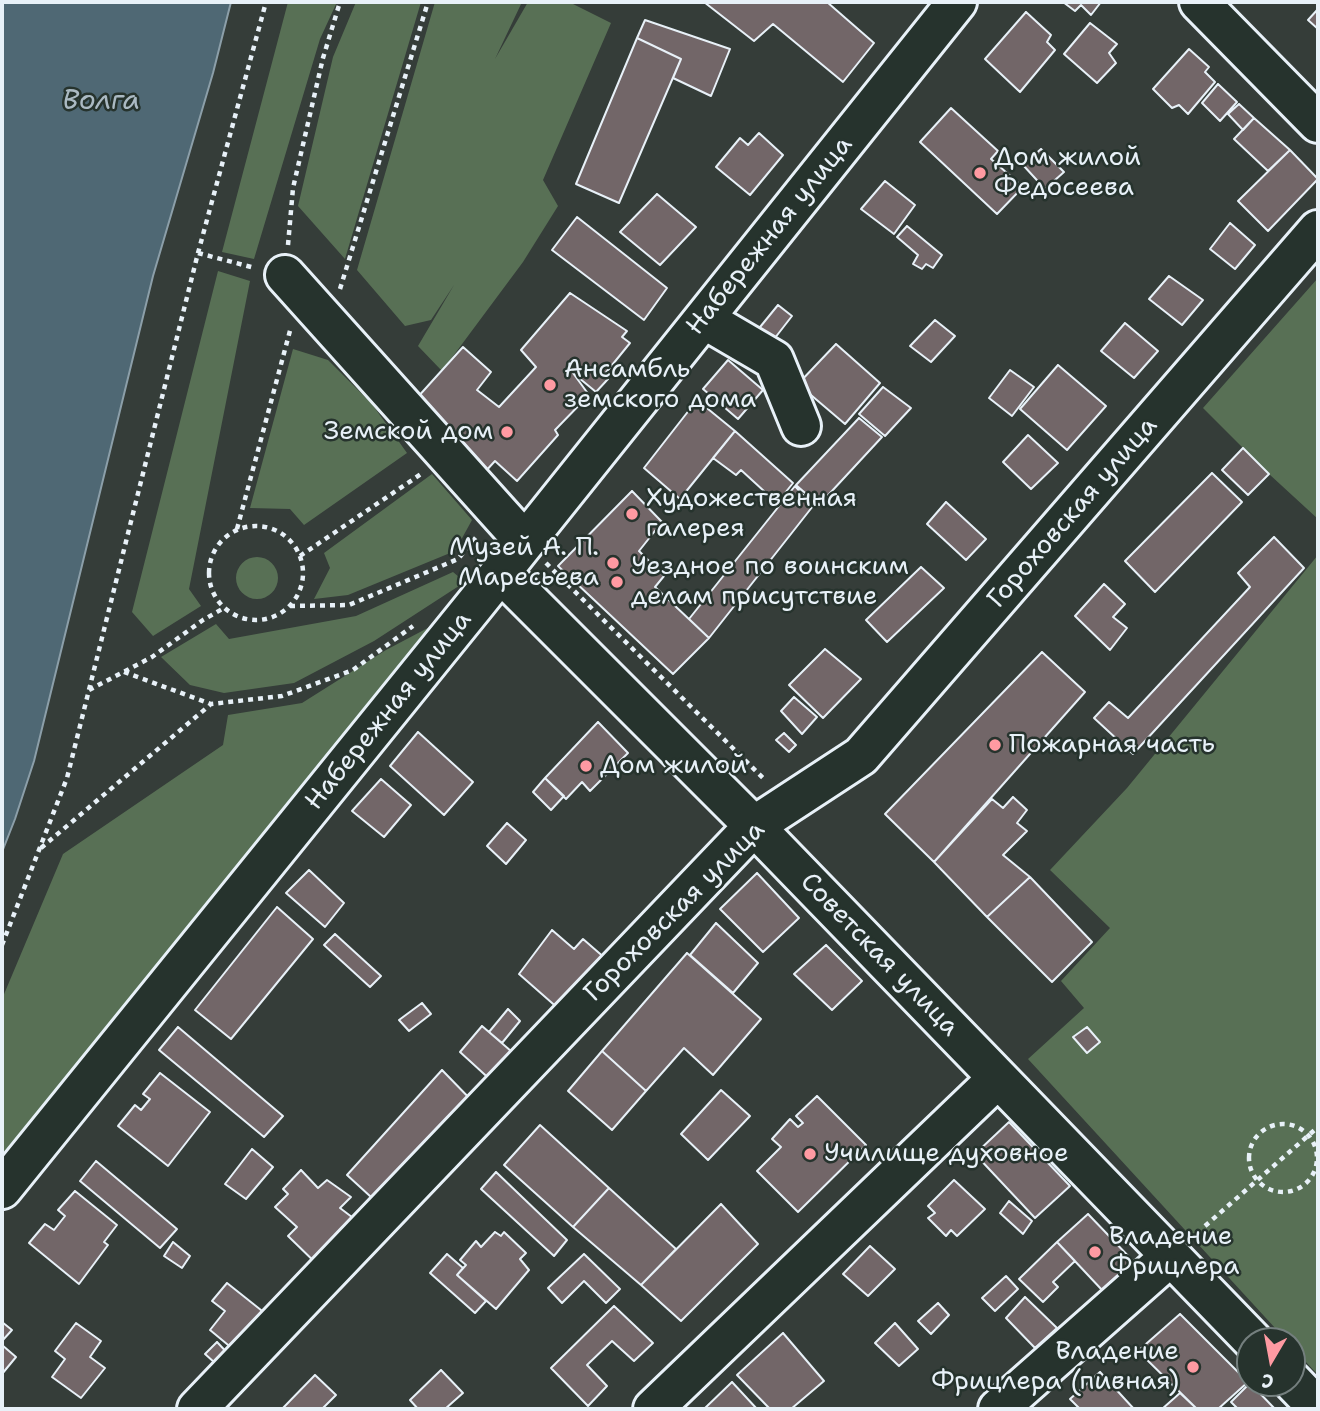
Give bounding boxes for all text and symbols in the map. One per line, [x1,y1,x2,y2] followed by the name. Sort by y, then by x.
[62,85,140,119] water label: Волга
[680,130,860,342] street label: Набережная улица
[994,142,1141,204] place label: Дом жилой Федосеева
[972,165,988,181] marker: Дом жилой Федосеева
[564,354,756,416] place label: Ансамбль земского дома
[542,377,558,393] marker: Ансамбль земского дома
[981,411,1165,615] street label: Гороховская улица
[324,416,493,448] place label: Земской дом
[499,424,515,440] marker: Земской дом
[646,483,857,544] place label: Художественная галерея
[624,506,640,522] marker: Художественная галерея
[449,532,599,594] place label: Музей А. П. Маресьева
[631,551,909,612] place label: Уездное по воинским делам присутствие
[605,555,621,571] marker: Музей А. П. Маресьева
[609,574,625,590] marker: Уездное по воинским делам присутствие
[299,605,479,817] street label: Набережная улица
[1009,729,1215,761] place label: Пожарная часть
[987,737,1003,753] marker: Пожарная часть
[600,750,747,782] place label: Дом жилой
[578,758,594,774] marker: Дом жилой
[578,815,772,1009] street label: Гороховская улица
[793,867,965,1043] street label: Советская улица
[824,1138,1069,1170] place label: Училище духовное
[802,1146,818,1162] marker: Училище духовное
[1109,1221,1239,1282] place label: Владение Фрицлера
[1087,1244,1103,1260] marker: Владение Фрицлера
[1236,1327,1306,1397] north arrow
[931,1336,1179,1398] place label: Владение Фрицлера (пивная)
[1185,1359,1201,1375] marker: Владение Фрицлера (пивная)
[1260,1368,1276,1395] text: С

